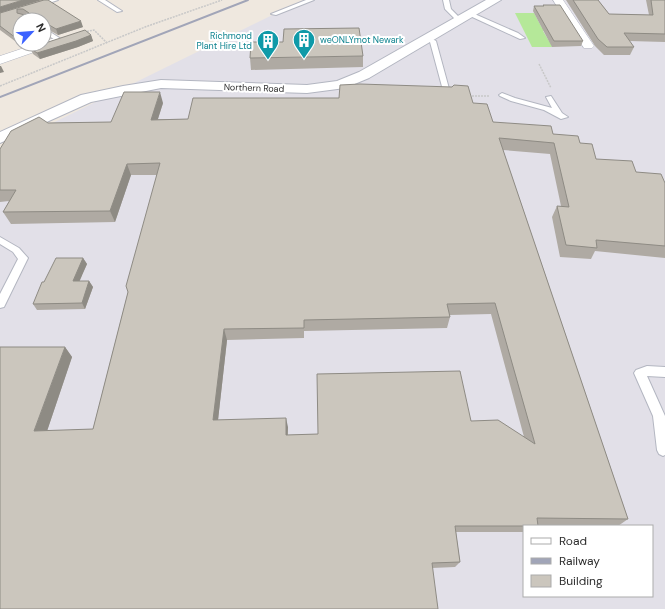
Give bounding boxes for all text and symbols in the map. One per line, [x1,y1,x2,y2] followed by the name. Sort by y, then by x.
[12,12,52,52] north arrow
[33,21,49,34] text: N
[291,27,317,60] building icon: weONLYmot Newark
[255,28,281,61] building icon: Richmond Plant Hire Ltd
[196,30,252,52] place label: Richmond Plant Hire Ltd
[320,34,404,46] place label: weONLYmot Newark
[224,81,285,95] street label: Northern Road
[523,525,653,597] legend
[559,533,587,549] text: Road
[559,553,600,569] text: Railway
[559,573,603,589] text: Building

